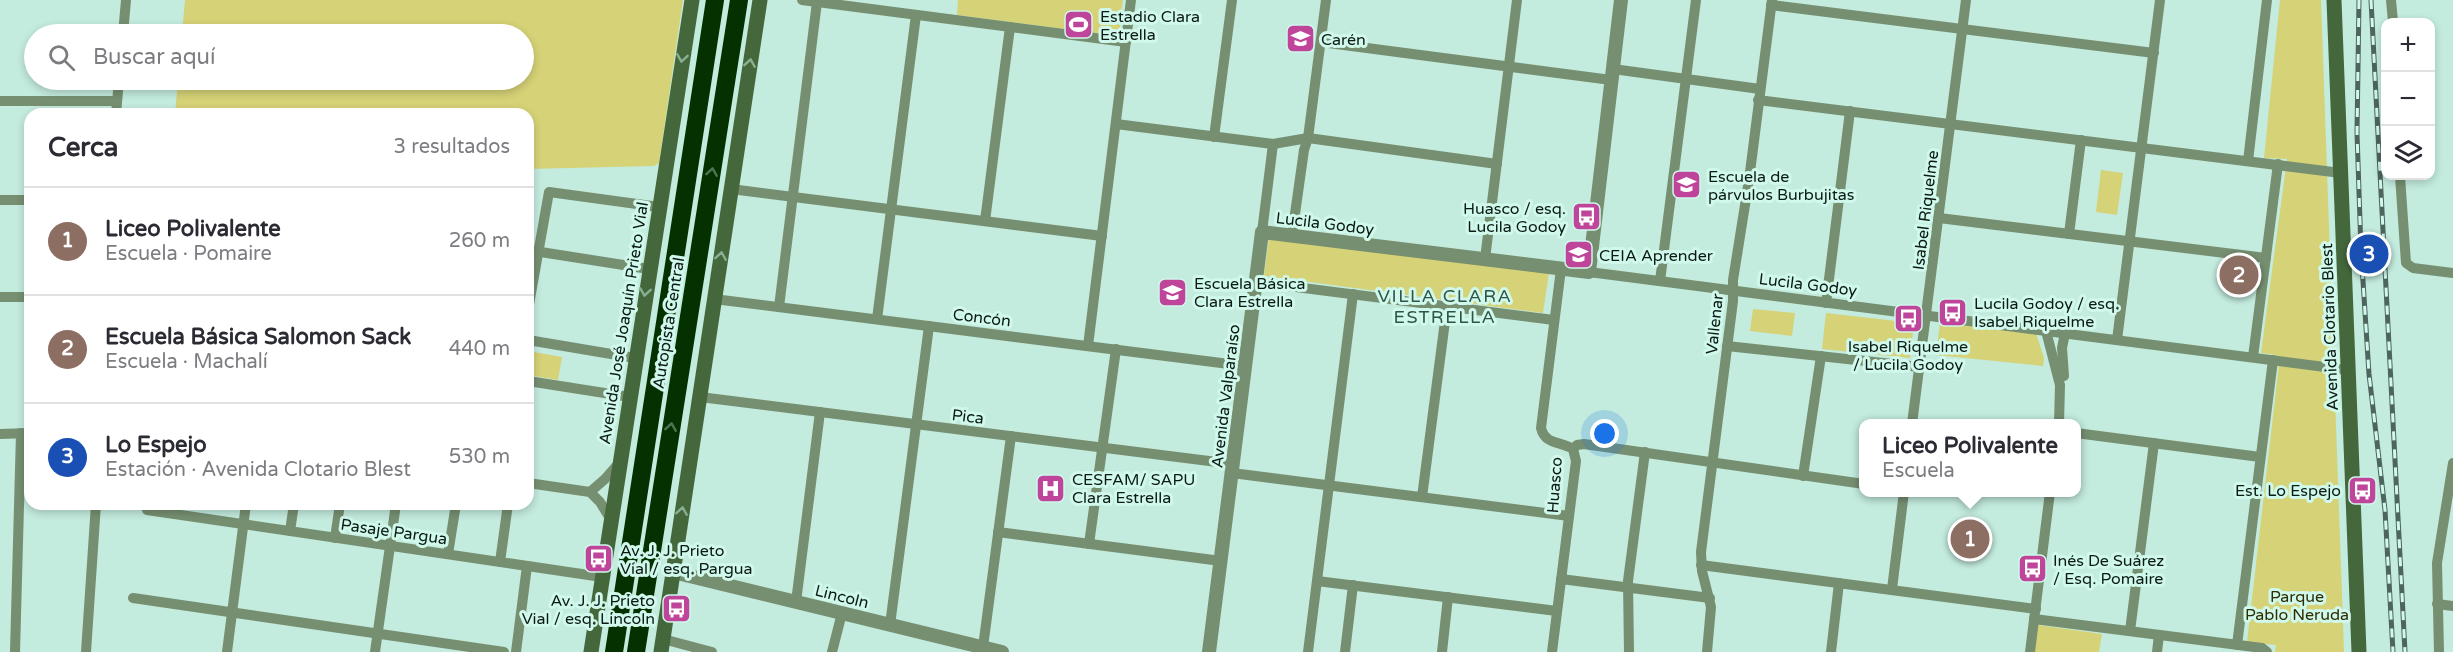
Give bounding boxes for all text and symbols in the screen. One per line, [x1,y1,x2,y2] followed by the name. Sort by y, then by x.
[1100,7,1200,45] place label: Estadio Clara Estrella
[1063,9,1095,41] sports icon: Estadio Clara Estrella
[2381,18,2435,180] map controls
[2381,18,2435,72] button: +
[1284,23,1316,55] school or university icon: Carén
[24,24,534,90] search box
[1321,30,1366,50] place label: Carén
[45,41,78,74] icon: search
[93,44,215,70] text: Buscar aquí
[677,53,689,62] one-way arrow
[744,59,756,68] one-way arrow
[2381,72,2435,126] button: −
[2381,126,2435,180] button: layers
[48,132,118,163] text: Cerca
[394,135,510,159] text: 3 resultados
[1909,149,1943,271] street label: Isabel Riquelme
[1708,167,1855,205] place label: Escuela de párvulos Burbujitas
[705,168,717,177] one-way arrow
[1671,169,1703,201] school or university icon: Escuela de párvulos Burbujitas
[1463,199,1566,237] place label: Huasco / esq. Lucila Godoy
[595,200,653,446] street label: Avenida José Joaquín Prieto Vial
[1571,201,1603,233] bus stop icon: Huasco / esq. Lucila Godoy
[1275,208,1376,240] street label: Lucila Godoy
[105,216,281,242] text: Liceo Polivalente
[61,229,74,253] text: 1
[449,229,510,253] text: 260 m
[2350,232,2388,276] pin: 3
[1562,239,1594,271] school or university icon: CEIA Aprender
[105,242,272,266] text: Escuela · Pomaire
[2317,243,2343,411] street label: Avenida Clotario Blest
[1599,246,1714,266] place label: CEIA Aprender
[714,251,726,261] one-way arrow
[2220,252,2258,298] pin: 2
[649,256,689,390] street label: Autopista Central
[1758,269,1859,301] street label: Lucila Godoy
[1194,274,1306,312] place label: Escuela Básica Clara Estrella
[1157,276,1189,308] school or university icon: Escuela Básica Clara Estrella
[1378,285,1512,328] district label: VILLA CLARA ESTRELLA
[640,287,652,297] one-way arrow
[1702,292,1728,356] street label: Vallenar
[1974,294,2119,332] place label: Lucila Godoy / esq. Isabel Riquelme
[1937,296,1969,328] bus stop icon: Lucila Godoy / esq. Isabel Riquelme
[1892,302,1924,334] bus stop icon: Isabel Riquelme / Lucila Godoy
[952,305,1012,331] street label: Concón
[1207,323,1245,469] street label: Avenida Valparaíso
[105,324,411,350] text: Escuela Básica Salomon Sack
[61,337,74,361] text: 2
[449,337,510,361] text: 440 m
[1848,337,1968,375] place label: Isabel Riquelme / Lucila Godoy
[105,350,268,374] text: Escuela · Machalí
[951,405,985,429] street label: Pica
[1590,419,1619,448] your location
[1859,419,2081,497] popup
[665,423,677,432] one-way arrow
[105,432,207,458] text: Lo Espejo
[1882,433,2058,459] text: Liceo Polivalente
[61,445,74,469] text: 3
[449,445,510,469] text: 530 m
[1543,456,1567,514] street label: Huasco
[105,458,411,482] text: Estación · Avenida Clotario Blest
[1882,459,1955,483] text: Escuela
[1072,470,1195,508] place label: CESFAM/ SAPU Clara Estrella
[1035,472,1067,504] hospital icon: CESFAM/ SAPU Clara Estrella
[2346,474,2378,506] bus stop icon: Est. Lo Espejo
[2235,481,2341,501] place label: Est. Lo Espejo
[676,506,688,516] one-way arrow
[339,515,448,549] street label: Pasaje Pargua
[1950,516,1990,562] pin: 1
[620,541,753,579] place label: Av. J. J. Prieto Vial / esq. Pargua
[583,543,615,575] bus stop icon: Av. J. J. Prieto Vial / esq. Pargua
[2053,551,2164,589] place label: Inés De Suárez / Esq. Pomaire
[2016,553,2048,585] bus stop icon: Inés De Suárez / Esq. Pomaire
[813,581,871,613] street label: Lincoln
[2245,587,2349,625] park label: Parque Pablo Neruda
[522,591,655,629] place label: Av. J. J. Prieto Vial / esq. Lincoln
[660,593,692,625] bus stop icon: Av. J. J. Prieto Vial / esq. Lincoln

